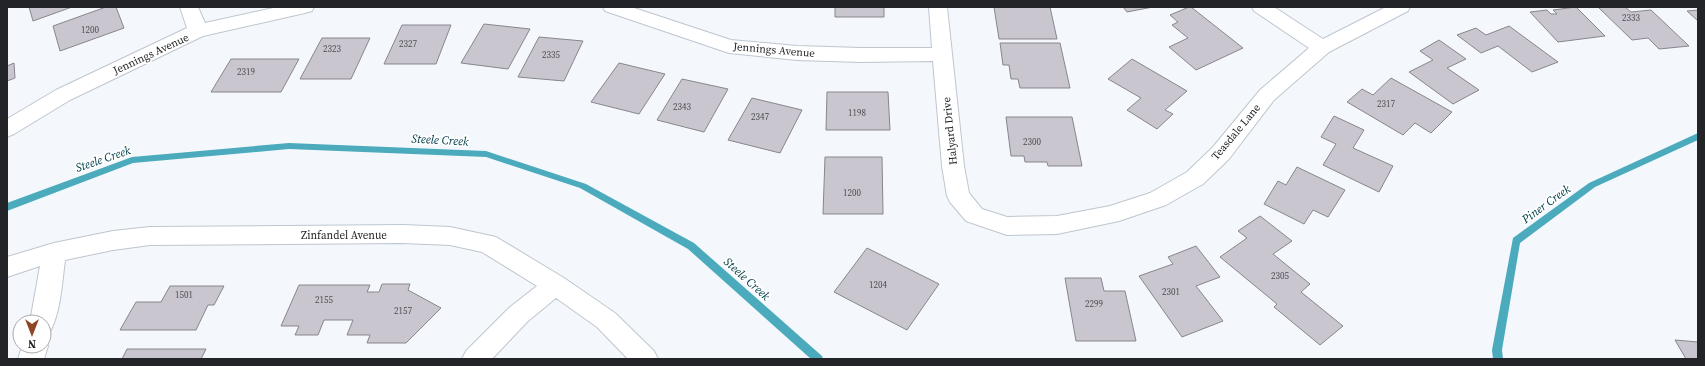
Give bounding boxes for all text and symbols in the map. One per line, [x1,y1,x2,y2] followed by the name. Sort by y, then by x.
[1622,12,1640,24] house number: 2333
[81,24,99,36] house number: 1200
[110,30,192,79] street label: Jennings Avenue
[399,38,417,50] house number: 2327
[732,39,816,61] street label: Jennings Avenue
[323,43,341,55] house number: 2323
[542,49,560,61] house number: 2335
[237,66,255,78] house number: 2319
[939,96,961,166] street label: Halyard Drive
[1377,98,1395,110] house number: 2317
[1208,100,1264,163] street label: Teasdale Lane
[673,101,691,113] house number: 2343
[848,107,866,119] house number: 1198
[751,111,769,123] house number: 2347
[411,131,469,150] water label: Steele Creek
[1023,136,1041,148] house number: 2300
[73,142,133,176] water label: Steele Creek
[1518,181,1574,228] water label: Piner Creek
[843,187,861,199] house number: 1200
[301,228,387,243] street label: Zinfandel Avenue
[720,254,774,304] water label: Steele Creek
[1271,270,1289,282] house number: 2305
[869,279,887,291] house number: 1204
[1162,286,1180,298] house number: 2301
[175,289,193,301] house number: 1501
[315,294,333,306] house number: 2155
[1085,298,1103,310] house number: 2299
[394,305,412,317] house number: 2157
[12,314,52,354] north arrow
[28,336,36,351] text: N

